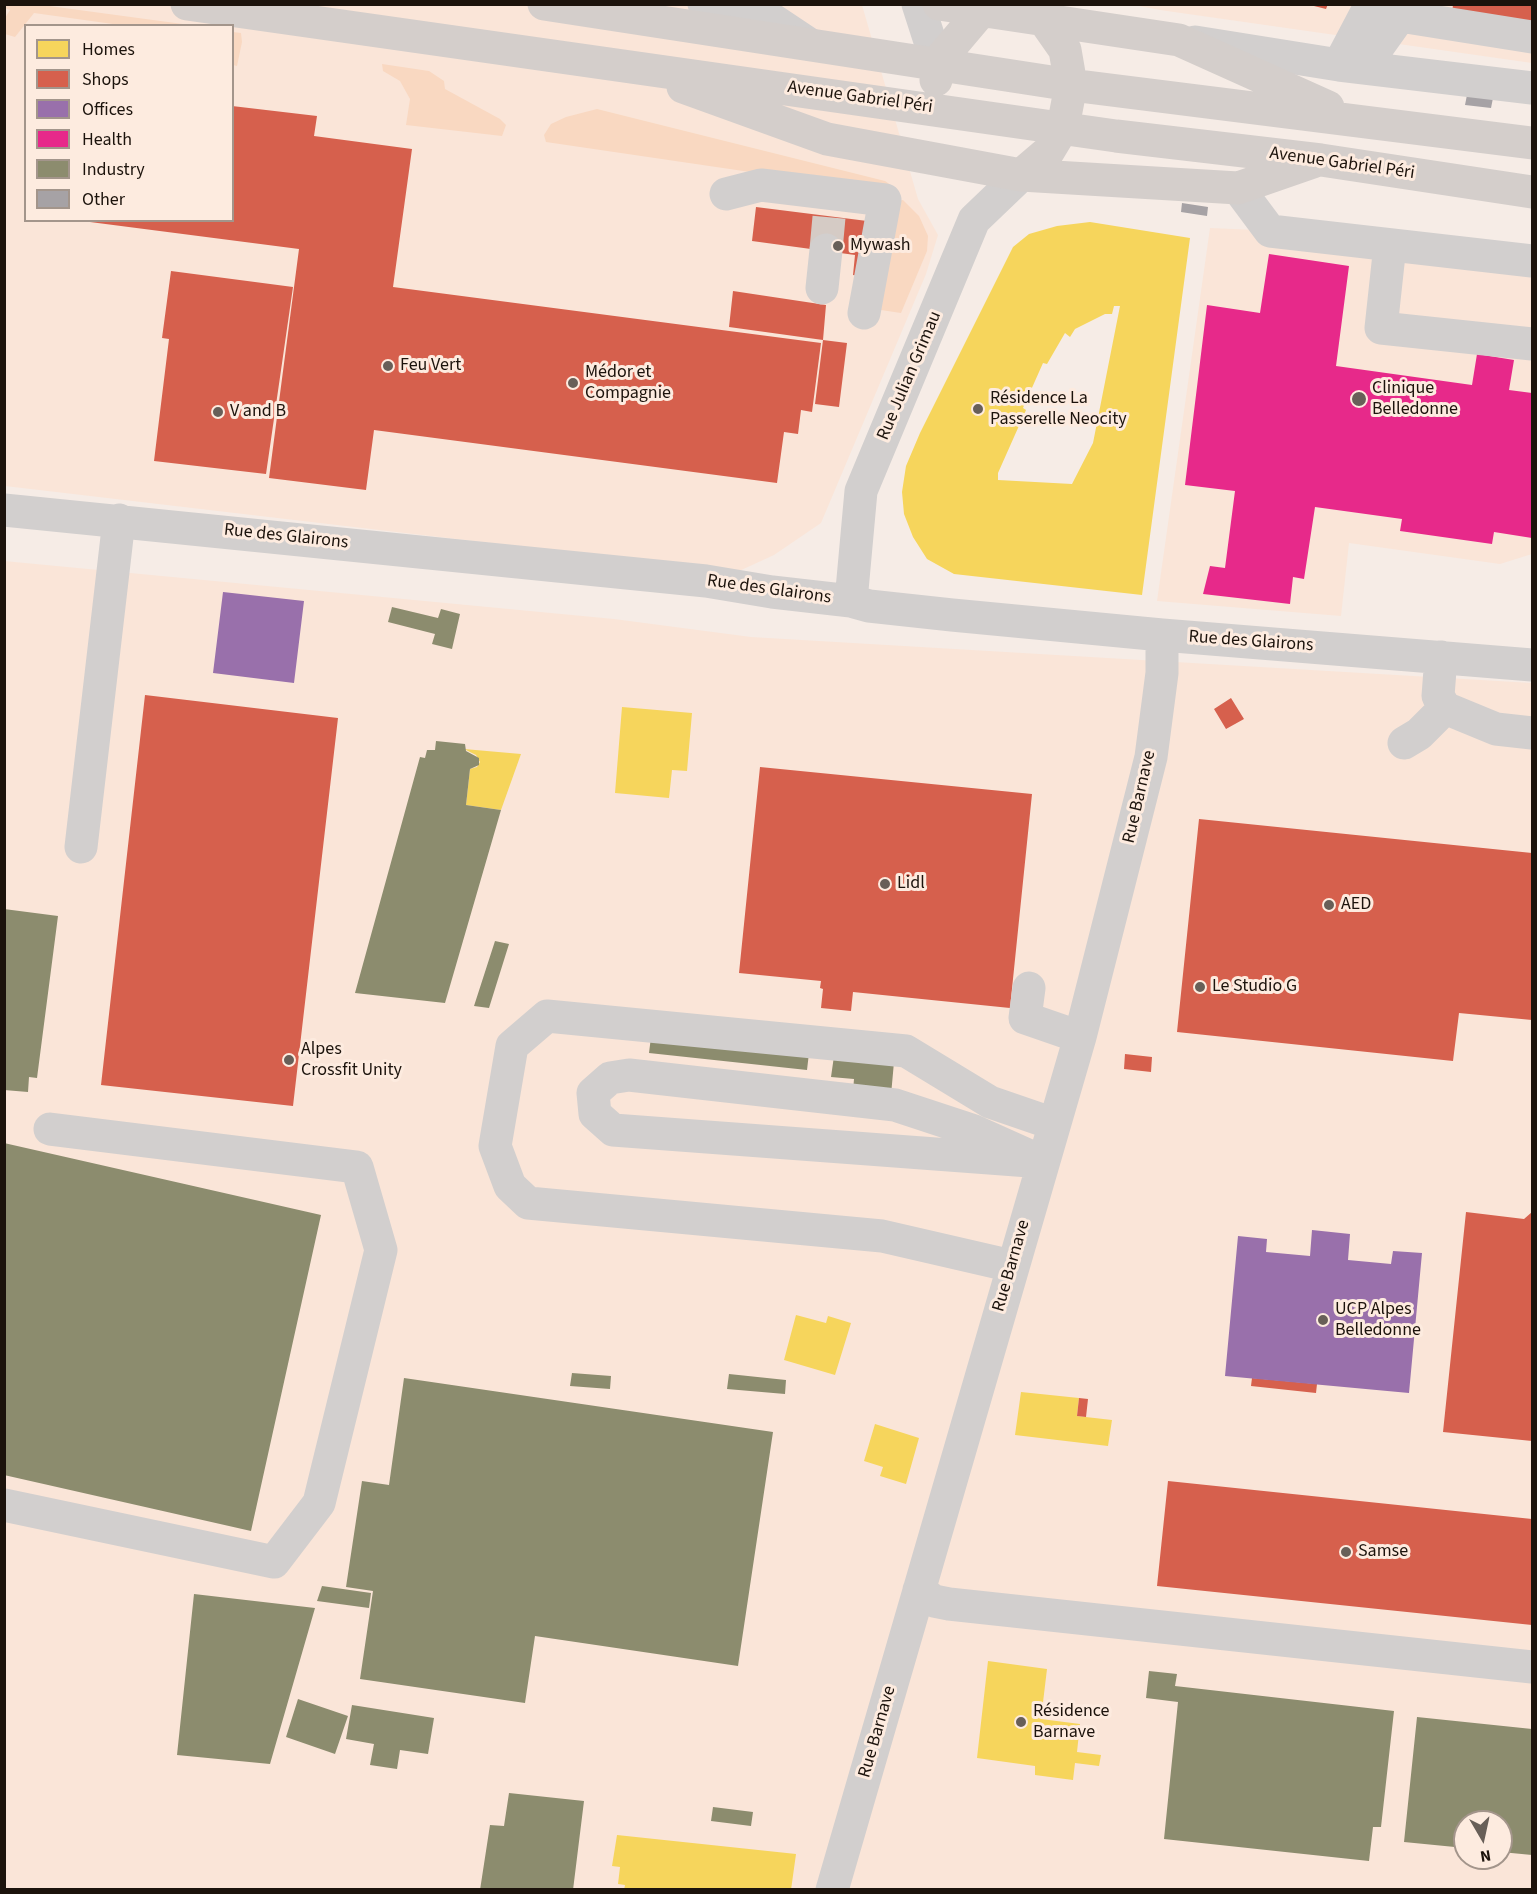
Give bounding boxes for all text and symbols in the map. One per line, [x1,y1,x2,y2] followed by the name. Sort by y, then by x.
[24,24,234,222] legend
[82,37,135,62] text: Homes
[82,67,129,92] text: Shops
[786,77,934,119] street label: Avenue Gabriel Péri
[82,97,133,122] text: Offices
[82,127,132,152] text: Health
[1268,143,1416,185] street label: Avenue Gabriel Péri
[82,157,145,182] text: Industry
[82,187,125,212] text: Other
[850,235,911,257] place label: Mywash
[831,239,845,253] marker: Mywash
[873,308,947,444] street label: Rue Julian Grimau
[400,355,461,377] place label: Feu Vert
[381,359,395,373] marker: Feu Vert
[585,362,671,404] place label: Médor et Compagnie
[566,376,580,390] marker: Médor et Compagnie
[1372,378,1458,420] place label: Clinique Belledonne
[990,388,1127,430] place label: Résidence La Passerelle Neocity
[1350,390,1368,408] marker: Clinique Belledonne
[230,401,286,423] place label: V and B
[971,402,985,416] marker: Résidence La Passerelle Neocity
[211,405,225,419] marker: V and B
[223,520,349,554] street label: Rue des Glairons
[706,571,832,609] street label: Rue des Glairons
[1188,627,1314,657] street label: Rue des Glairons
[1119,748,1161,846] street label: Rue Barnave
[897,873,925,895] place label: Lidl
[878,877,892,891] marker: Lidl
[1341,894,1371,916] place label: AED
[1322,898,1336,912] marker: AED
[1212,976,1297,998] place label: Le Studio G
[1193,980,1207,994] marker: Le Studio G
[301,1039,402,1082] place label: Alpes Crossfit Unity
[282,1053,296,1067] marker: Alpes Crossfit Unity
[989,1218,1035,1314] street label: Rue Barnave
[1335,1299,1421,1342] place label: UCP Alpes Belledonne
[1316,1313,1330,1327] marker: UCP Alpes Belledonne
[1358,1541,1408,1563] place label: Samse
[1339,1545,1353,1559] marker: Samse
[855,1684,901,1780] street label: Rue Barnave
[1033,1701,1109,1744] place label: Résidence Barnave
[1014,1715,1028,1729] marker: Résidence Barnave
[1453,1810,1513,1870] north arrow
[1479,1844,1492,1867] text: N

